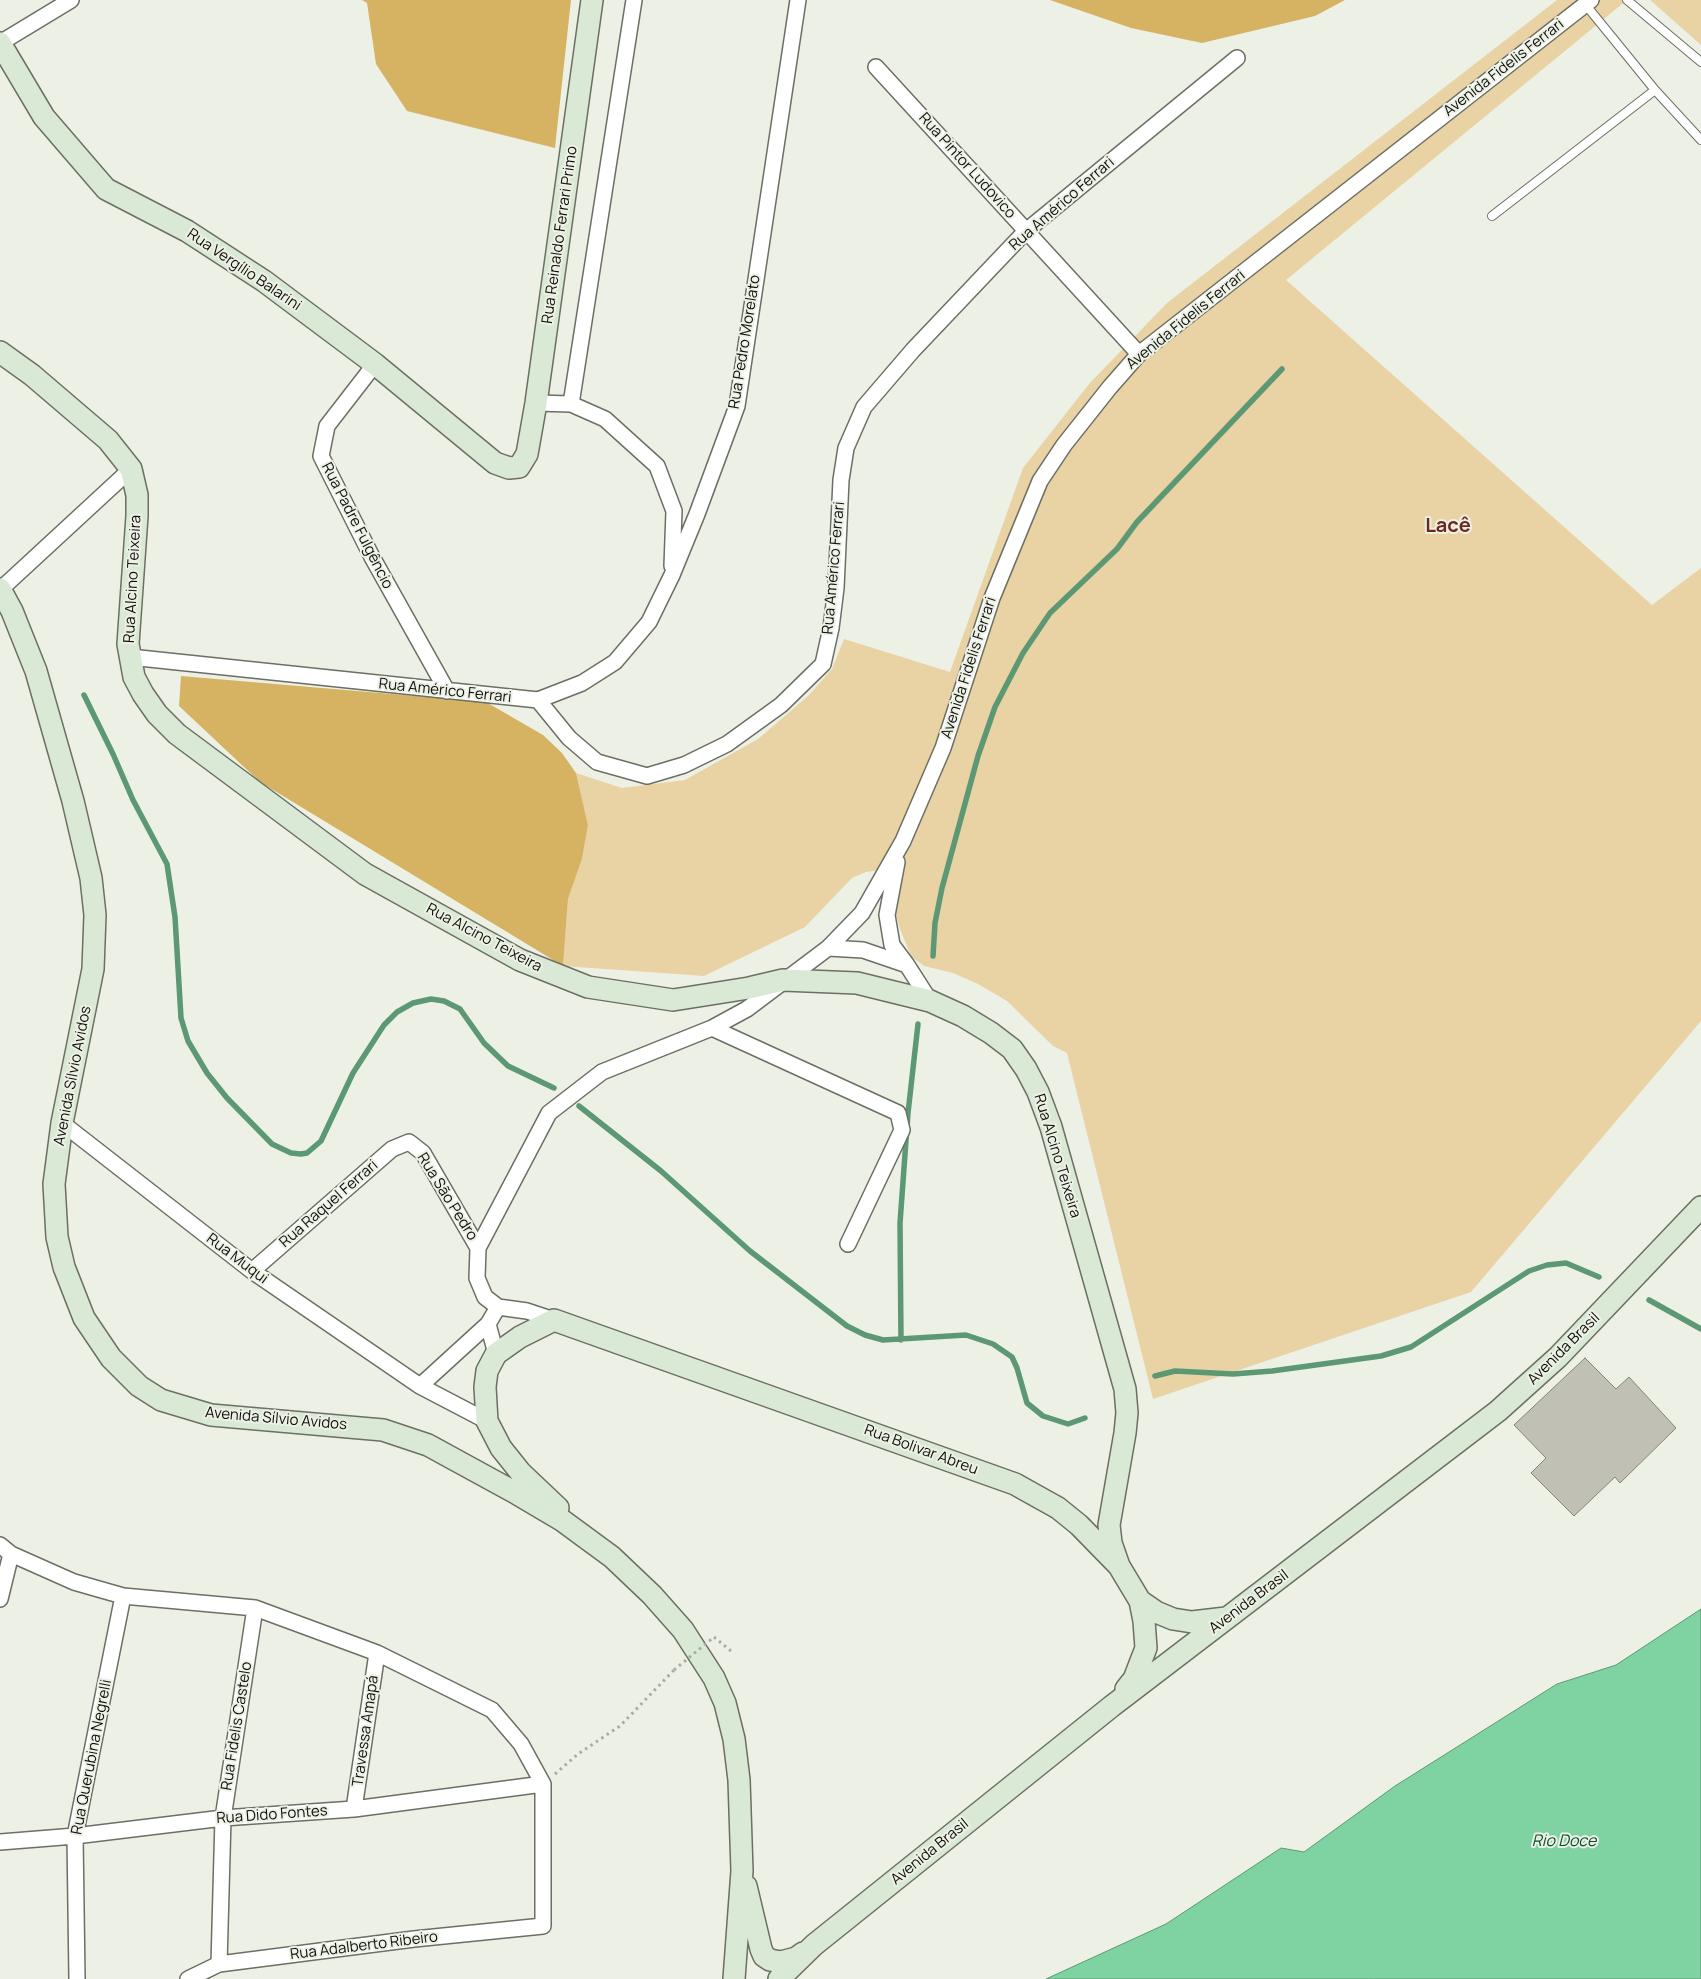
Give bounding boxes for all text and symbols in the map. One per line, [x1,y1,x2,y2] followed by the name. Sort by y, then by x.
[1440,15,1568,121] street label: Avenida Fidelis Ferrari
[915,109,1019,223] street label: Rua Pintor Ludovico
[539,145,581,325] street label: Rua Reinaldo Ferrari Primo
[1006,153,1118,255] street label: Rua Américo Ferrari
[184,225,304,315] street label: Rua Vergílio Balarini
[1123,266,1249,374] street label: Avenida Fidelis Ferrari
[726,274,764,410] street label: Rua Pedro Morelato
[317,460,397,592] street label: Rua Padre Fulgêncio
[819,501,849,635] street label: Rua Américo Ferrari
[121,514,145,644] street label: Rua Alcino Teixeira
[1425,514,1471,538] district label: Lacê
[938,595,1000,741] street label: Avenida Fidelis Ferrari
[378,675,512,707] street label: Rua Américo Ferrari
[423,900,545,976] street label: Rua Alcino Teixeira
[51,1004,95,1148] street label: Avenida Sílvio Avidos
[1030,1092,1084,1220] street label: Rua Alcino Teixeira
[413,1150,481,1244] street label: Rua São Pedro
[276,1156,382,1252] street label: Rua Raquel Ferrari
[203,1230,271,1288] street label: Rua Muqui
[1524,1309,1604,1389] street label: Avenida Brasil
[204,1404,348,1434] street label: Avenida Sílvio Avidos
[862,1421,980,1479] street label: Rua Bolivar Abreu
[1206,1566,1292,1638] street label: Avenida Brasil
[218,1660,256,1792] street label: Rua Fidelis Castelo
[349,1674,383,1788] street label: Travessa Amapá
[68,1678,116,1836] street label: Rua Querubina Negrelli
[216,1802,328,1828] street label: Rua Dido Fontes
[887,1815,973,1889] street label: Avenida Brasil
[1532,1832,1596,1852] water label: Rio Doce
[289,1928,439,1964] street label: Rua Adalberto Ribeiro

